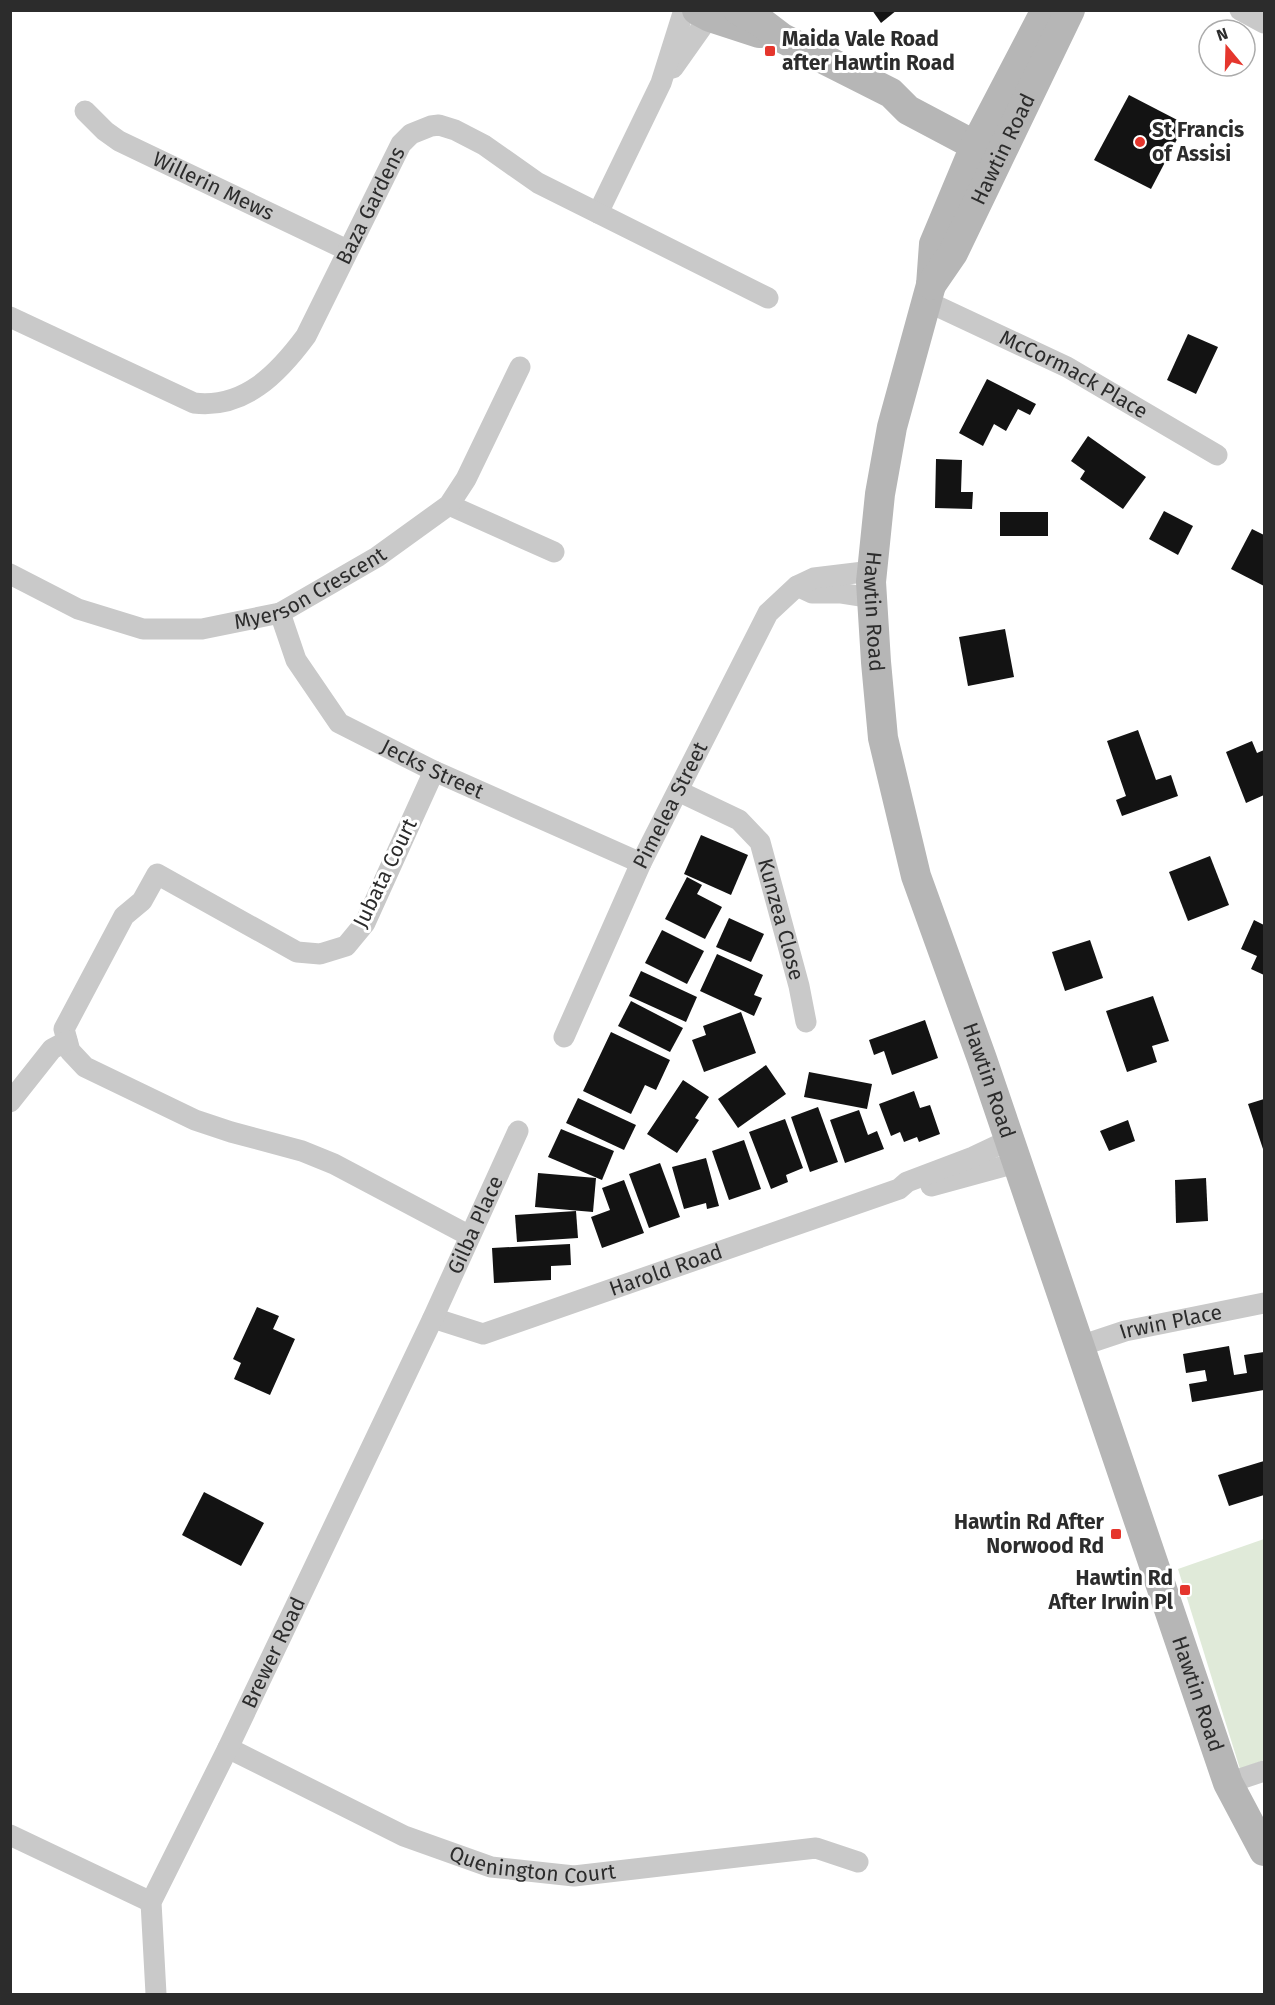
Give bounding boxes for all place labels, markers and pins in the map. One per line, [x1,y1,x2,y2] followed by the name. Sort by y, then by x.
[782,26,955,76] place label: Maida Vale Road after Hawtin Road
[763,44,777,58] marker: Maida Vale Road after Hawtin Road
[1152,117,1244,167] place label: St Francis of Assisi
[1133,135,1147,149] marker: St Francis of Assisi
[954,1509,1105,1559] place label: Hawtin Rd After Norwood Rd
[1109,1527,1123,1541] marker: Hawtin Rd After Norwood Rd
[1047,1565,1174,1615] place label: Hawtin Rd After Irwin Pl
[1178,1583,1192,1597] marker: Hawtin Rd After Irwin Pl

